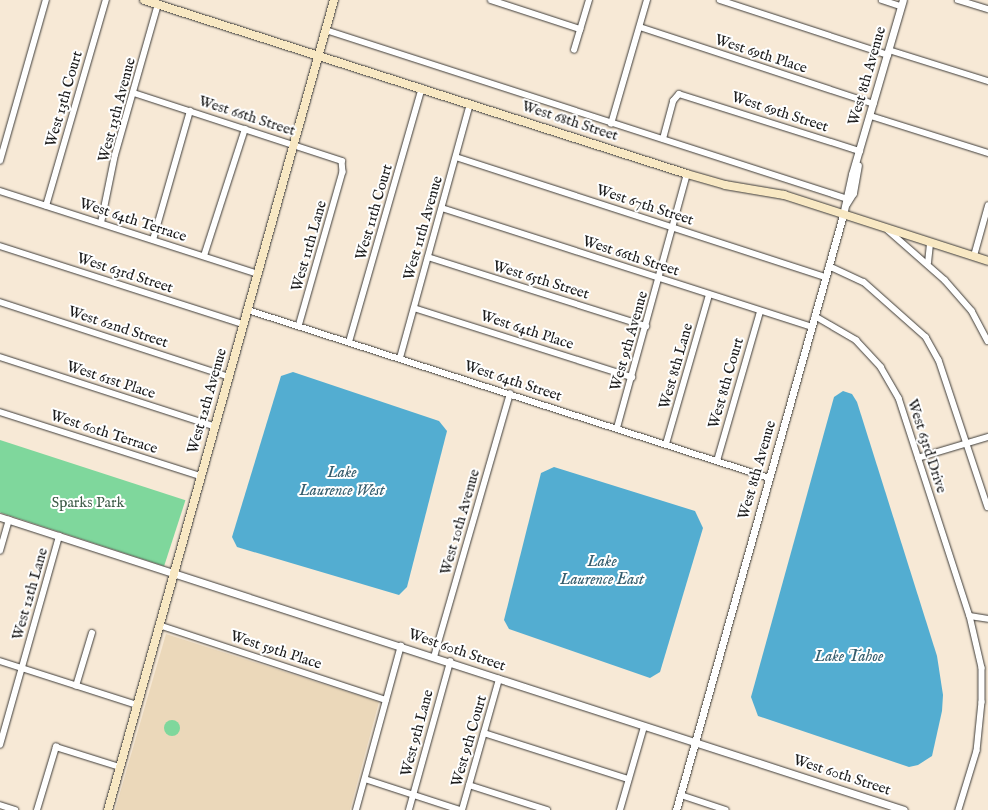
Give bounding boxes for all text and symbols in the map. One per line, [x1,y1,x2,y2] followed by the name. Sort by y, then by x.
[844,24,890,128] street label: West 8th Avenue
[713,31,809,77] street label: West 69th Place
[42,49,86,149] street label: West 13th Court
[94,56,140,164] street label: West 13th Avenue
[729,88,831,136] street label: West 69th Street
[196,92,298,140] street label: West 66th Street
[520,97,620,145] street label: West 68th Street
[352,162,396,262] street label: West 11th Court
[400,174,446,282] street label: West 11th Avenue
[594,181,696,229] street label: West 67th Street
[77,194,189,246] street label: West 64th Terrace
[287,198,331,294] street label: West 11th Lane
[580,232,682,280] street label: West 66th Street
[75,249,175,297] street label: West 63rd Street
[491,257,591,303] street label: West 65th Street
[606,289,652,393] street label: West 9th Avenue
[66,302,170,352] street label: West 62nd Street
[478,306,576,354] street label: West 64th Place
[655,321,697,411] street label: West 8th Lane
[704,336,748,430] street label: West 8th Court
[183,346,231,456] street label: West 12th Avenue
[64,357,158,403] street label: West 61st Place
[462,357,564,405] street label: West 64th Street
[903,397,951,495] street label: West 63rd Drive
[48,406,160,458] street label: West 60th Terrace
[734,418,780,522] street label: West 8th Avenue
[299,463,385,501] water label: Lake Laurence West
[436,467,484,577] street label: West 10th Avenue
[52,494,124,512] park label: Sparks Park
[8,546,52,642] street label: West 12th Lane
[560,552,644,590] water label: Lake Laurence East
[406,625,508,675] street label: West 60th Street
[228,627,324,673] street label: West 59th Place
[815,647,883,667] water label: Lake Tahoe
[397,688,437,778] street label: West 9th Lane
[447,693,491,789] street label: West 9th Court
[791,751,893,799] street label: West 60th Street

